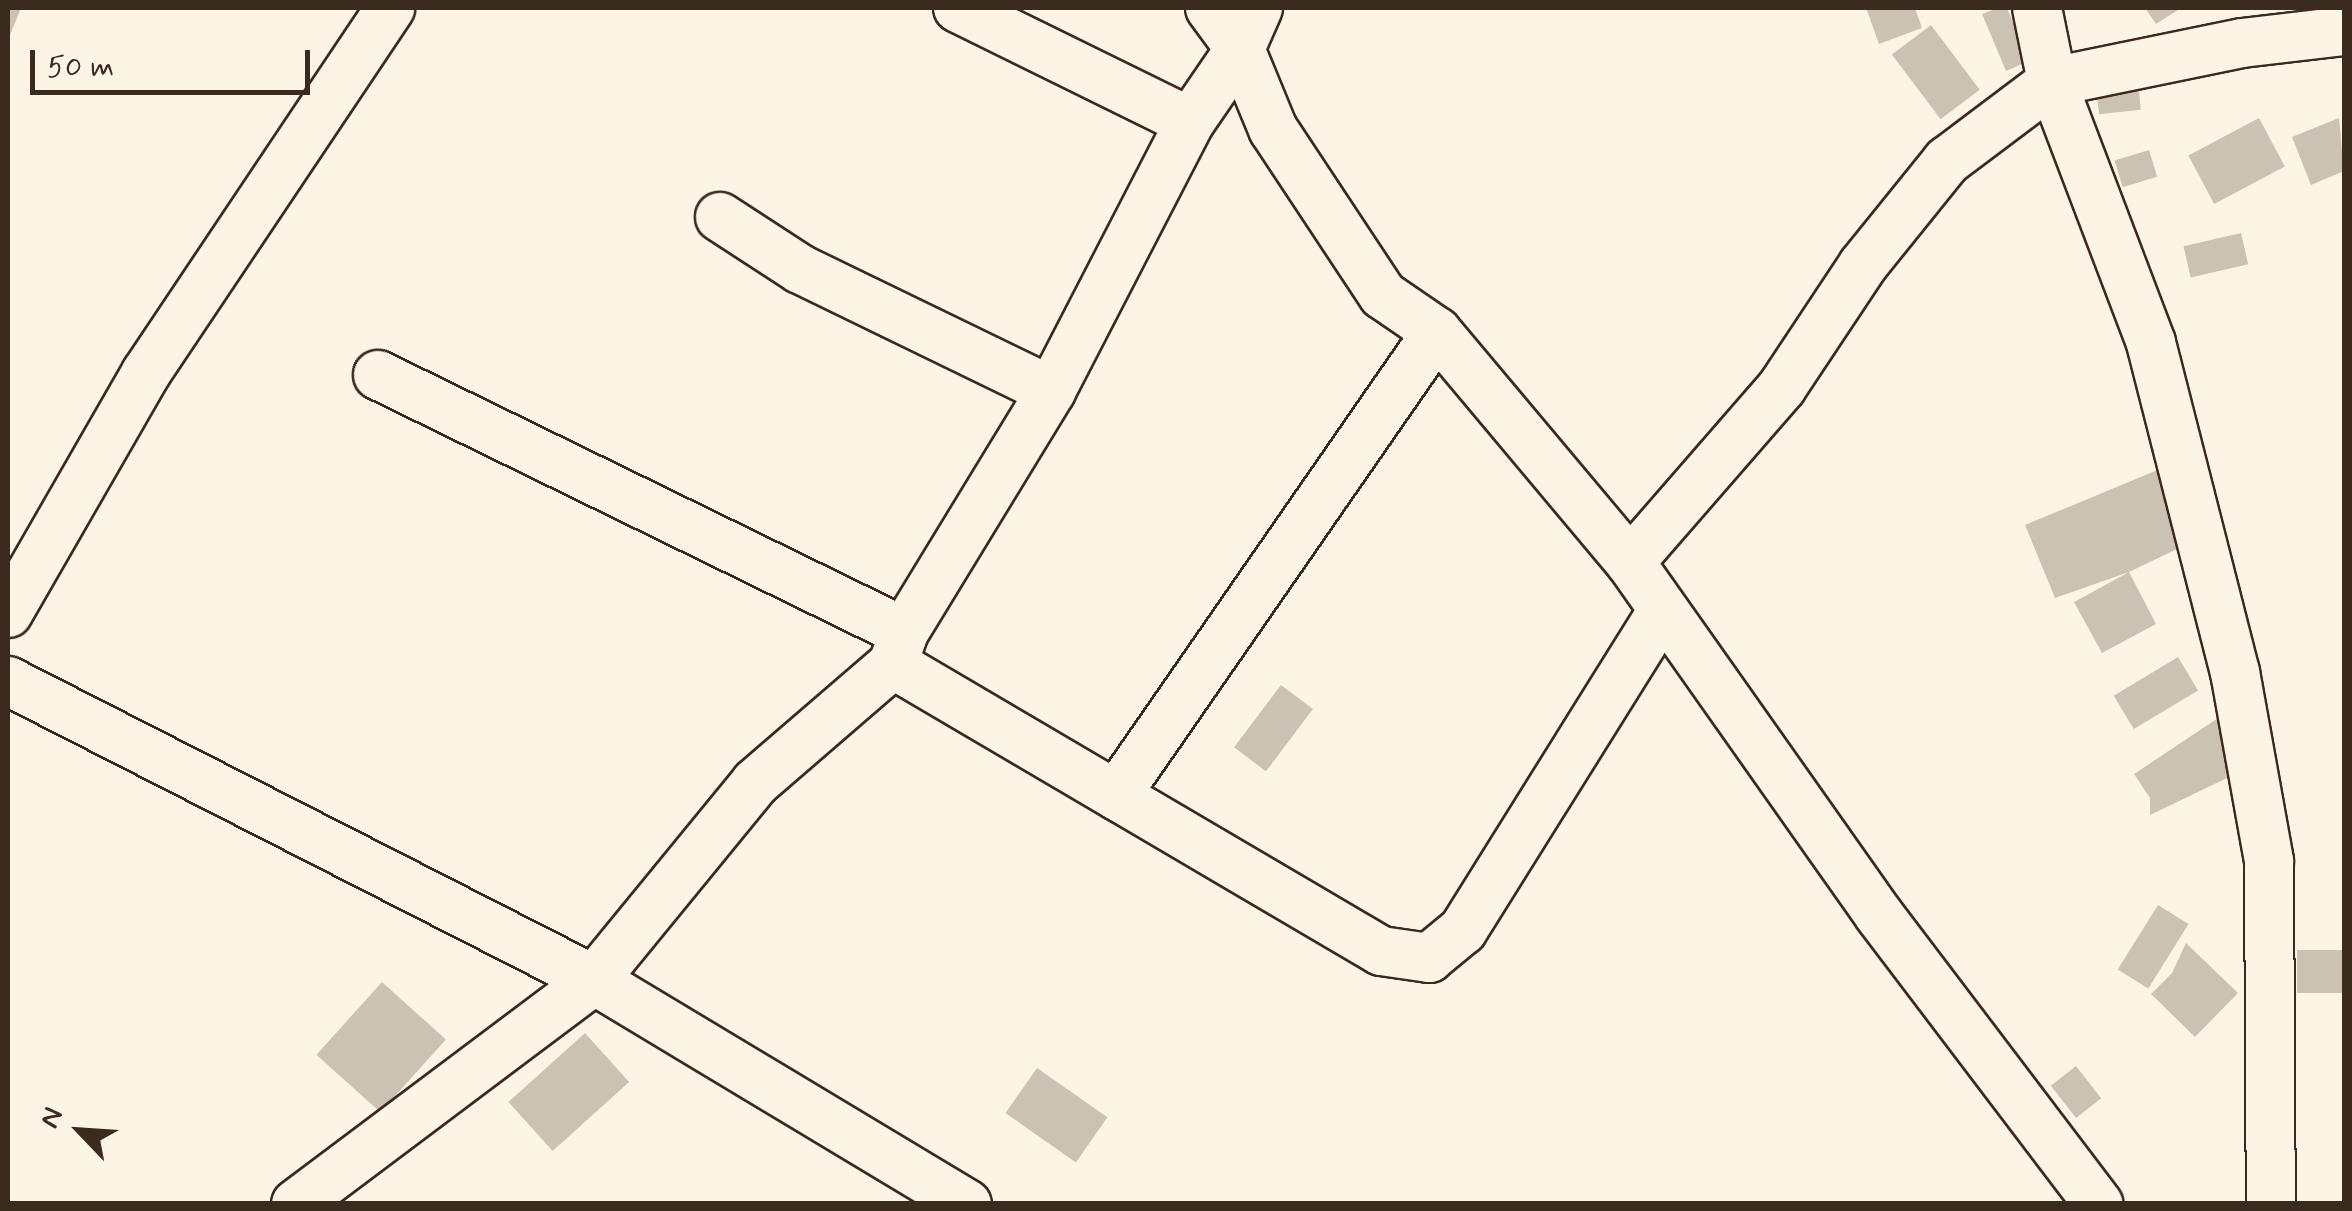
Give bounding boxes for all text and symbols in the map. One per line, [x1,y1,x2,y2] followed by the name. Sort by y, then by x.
[35,30,315,92] scale bar
[47,48,114,87] text: 50 m
[30,1081,130,1181] north arrow
[32,1102,73,1134] text: N

